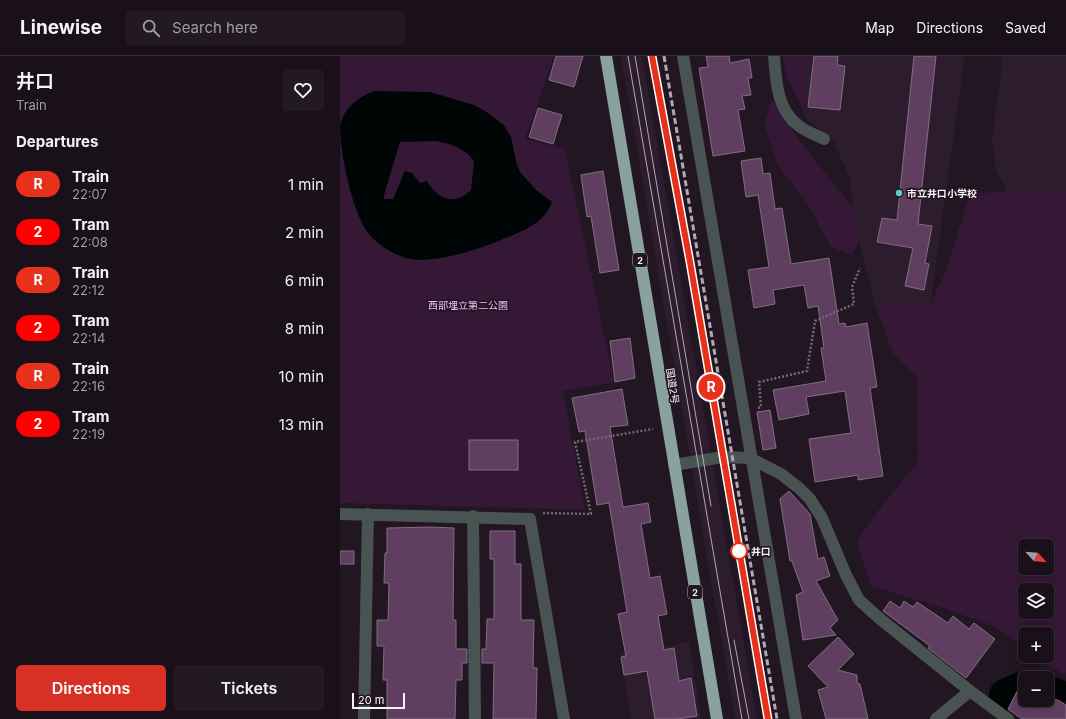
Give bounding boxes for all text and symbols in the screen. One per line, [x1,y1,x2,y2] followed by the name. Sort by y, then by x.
[126,10,406,46] search box
[20,16,102,39] text: Linewise
[140,17,162,39] icon: search
[172,18,258,37] text: Search here
[865,19,894,36] text: Map
[916,19,983,36] text: Directions
[1005,19,1046,36] text: Saved
[282,69,324,111] button: heart
[16,70,54,93] text: 井口
[16,97,47,113] text: Train
[16,132,98,151] text: Departures
[72,167,109,186] text: Train
[33,175,43,192] text: R
[288,175,324,194] text: 1 min
[72,186,107,202] text: 22:07
[907,187,977,199] place label: 市立井口小学校
[894,188,904,198] marker: 市立井口小学校
[72,215,109,234] text: Tram
[34,223,42,240] text: 2
[285,223,324,242] text: 2 min
[72,234,108,250] text: 22:08
[633,253,647,267] road number: 2
[72,263,109,282] text: Train
[33,271,43,288] text: R
[285,271,324,290] text: 6 min
[72,282,105,298] text: 22:12
[428,299,508,311] park label: 西部埋立第二公園
[72,311,109,330] text: Tram
[34,319,42,336] text: 2
[285,319,324,338] text: 8 min
[72,330,105,346] text: 22:14
[72,359,109,378] text: Train
[33,367,43,384] text: R
[279,367,324,386] text: 10 min
[664,367,682,405] street label: 国道2号
[698,374,724,400] line badge: R
[72,378,105,394] text: 22:16
[706,378,716,395] text: R
[72,407,109,426] text: Tram
[34,415,42,432] text: 2
[279,415,324,434] text: 13 min
[72,426,105,442] text: 22:19
[1018,539,1054,575] north arrow
[1018,539,1054,707] map controls
[730,542,748,560] marker: 井口
[751,545,771,557] place label: 井口
[1018,583,1054,619] button: layers
[688,585,702,599] road number: 2
[1018,627,1054,663] button: +
[16,665,166,711] button: Directions
[174,665,324,711] button: Tickets
[1018,671,1054,707] button: −
[352,691,405,710] scale bar
[358,693,384,707] text: 20 m

